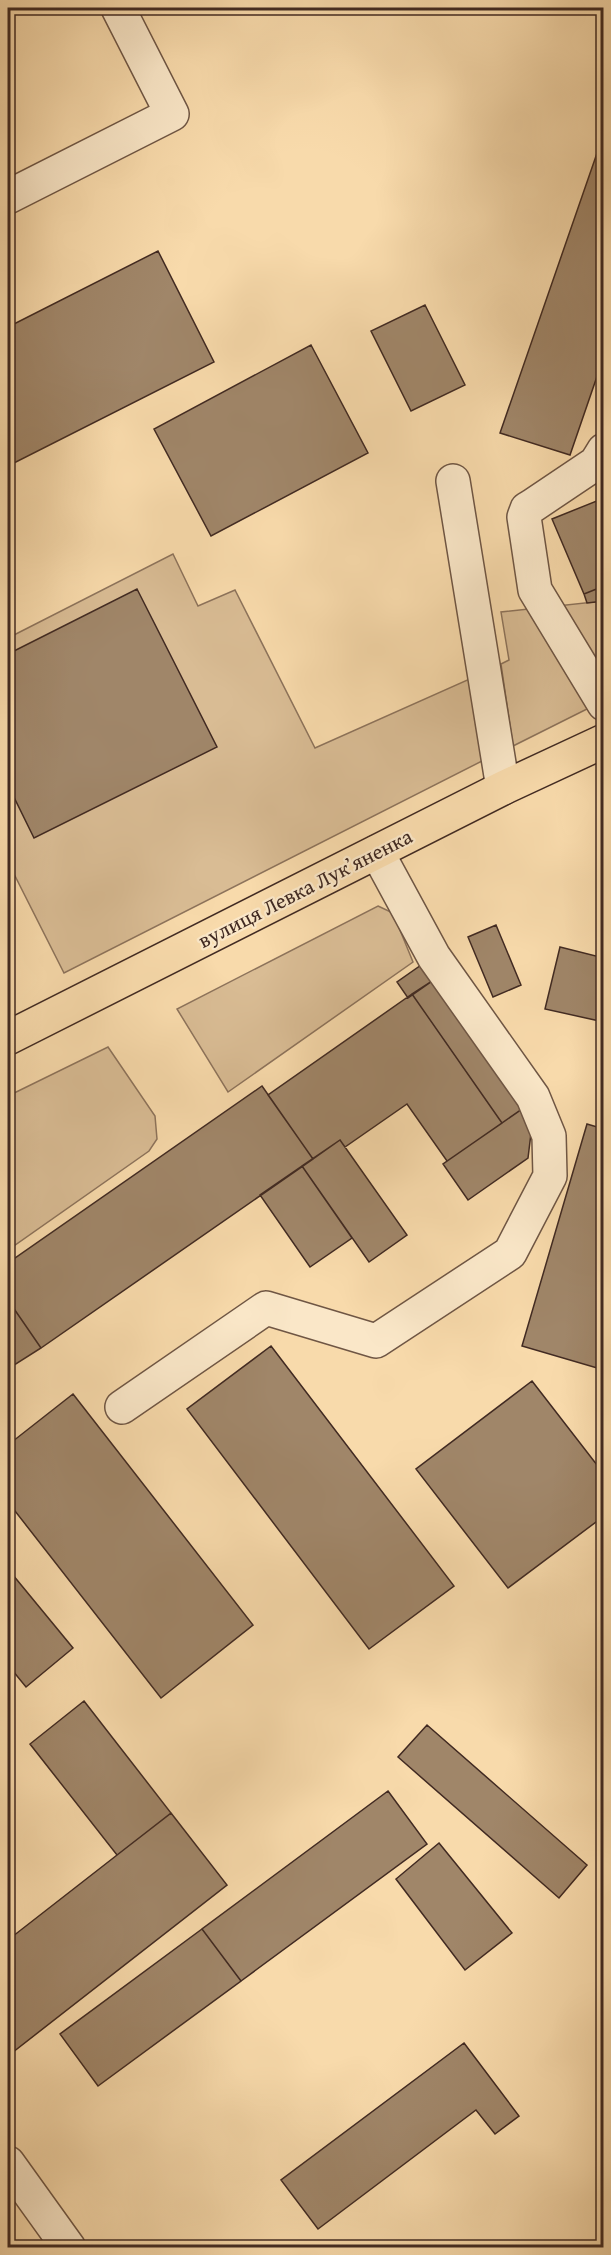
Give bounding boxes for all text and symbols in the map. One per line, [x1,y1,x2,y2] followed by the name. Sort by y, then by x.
[192,820,418,956] street label: вулиця Левка Лукʼяненка

